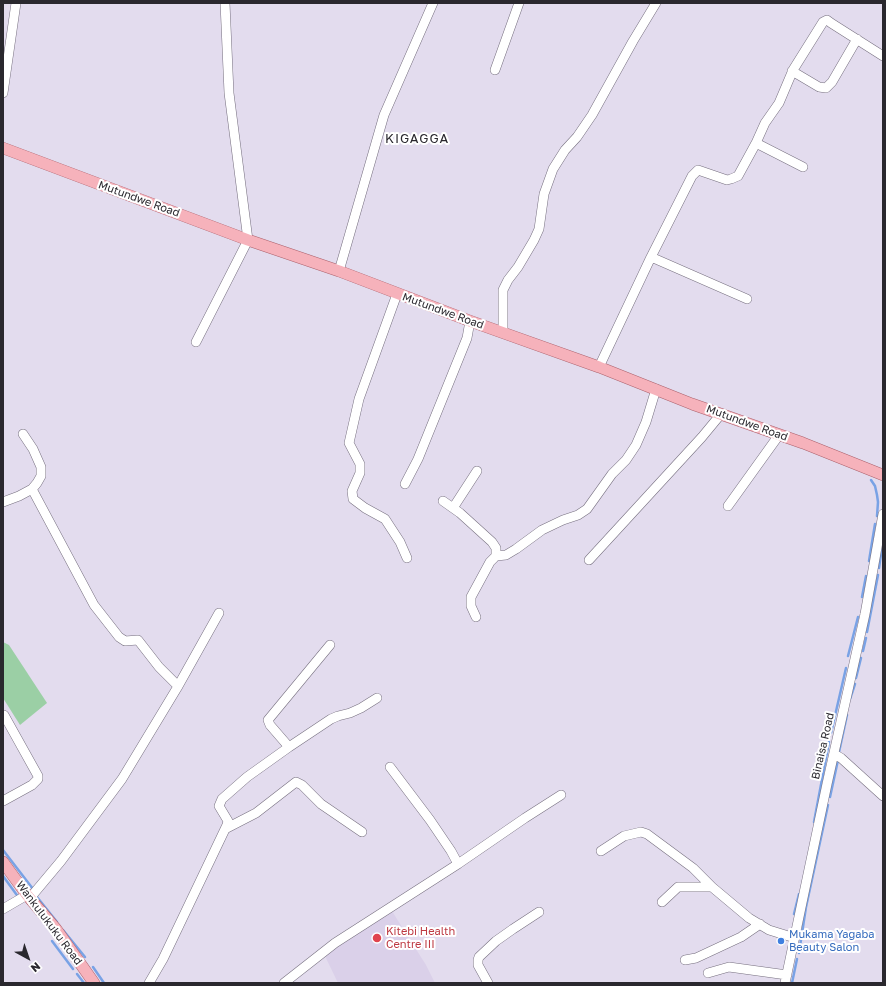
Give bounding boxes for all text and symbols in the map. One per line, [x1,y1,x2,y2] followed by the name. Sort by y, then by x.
[385,131,449,147] district label: KIGAGGA
[97,178,181,220] street label: Mutundwe Road
[401,290,485,332] street label: Mutundwe Road
[705,402,789,444] street label: Mutundwe Road
[809,711,837,781] street label: Binaisa Road
[13,878,85,968] street label: Wankulukuku Road
[386,925,455,951] place label: Kitebi Health Centre III
[789,928,874,954] place label: Mukama Yagaba Beauty Salon
[371,932,383,944] marker: Kitebi Health Centre III
[776,936,786,946] marker: Mukama Yagaba Beauty Salon
[8,938,48,978] north arrow
[29,960,43,975] text: N

